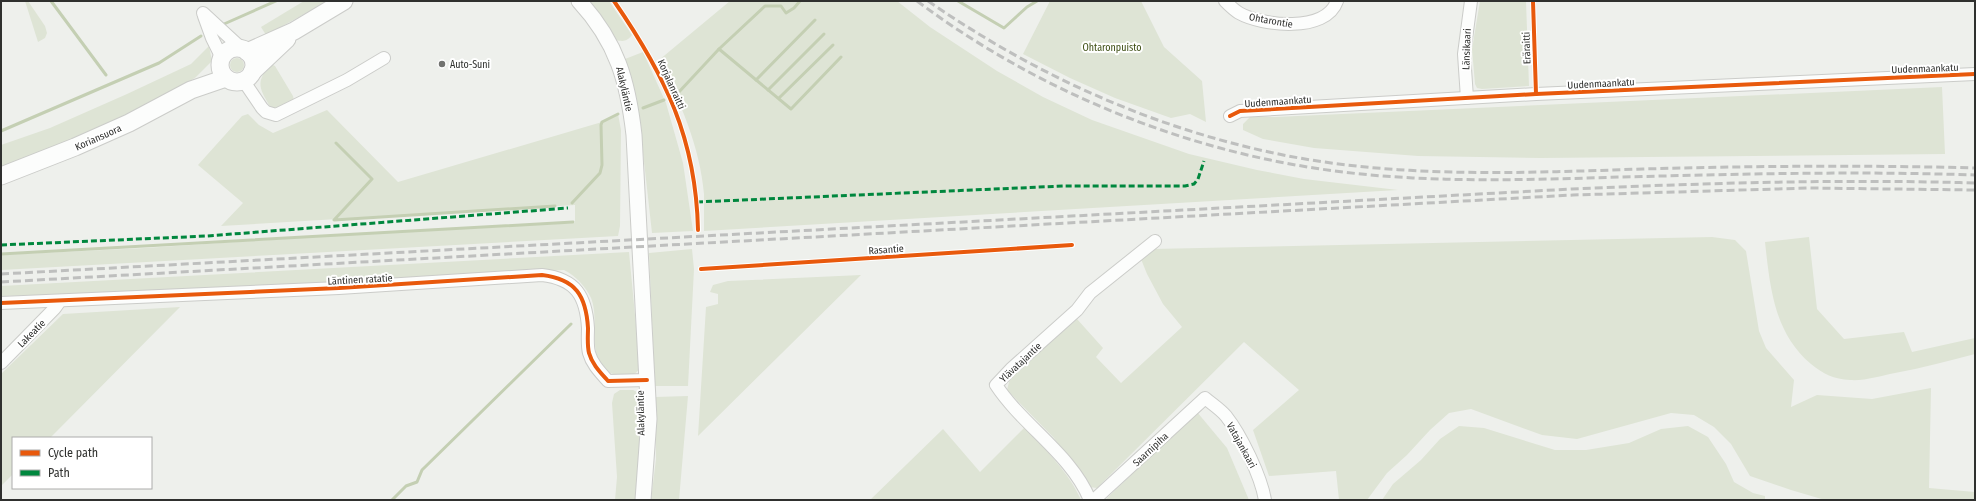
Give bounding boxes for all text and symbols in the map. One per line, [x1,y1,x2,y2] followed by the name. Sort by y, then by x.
[1248,11,1294,31] street label: Ohtarontie
[1460,28,1474,70] street label: Länsikaari
[1520,32,1534,64] street label: Eräraitti
[1082,42,1142,54] park label: Ohtaronpuisto
[655,58,687,111] street label: Korjalanraitti
[437,59,447,69] marker: Auto-Suni
[450,59,490,71] place label: Auto-Suni
[1891,62,1959,76] street label: Uudenmaankatu
[613,66,635,113] street label: Alakyläntie
[1567,76,1635,92] street label: Uudenmaankatu
[1244,94,1312,110] street label: Uudenmaankatu
[73,122,124,153] street label: Koriansuora
[868,243,904,257] street label: Rasantie
[327,272,393,288] street label: Läntinen ratatie
[15,317,48,350] street label: Lakeatie
[997,340,1044,385] street label: Ylävatajantie
[635,390,647,436] street label: Alakyläntie
[1224,420,1259,471] street label: Vatajankaari
[1131,430,1171,469] street label: Saarnipiha
[12,437,152,489] legend
[48,446,98,460] text: Cycle path
[48,466,70,480] text: Path

